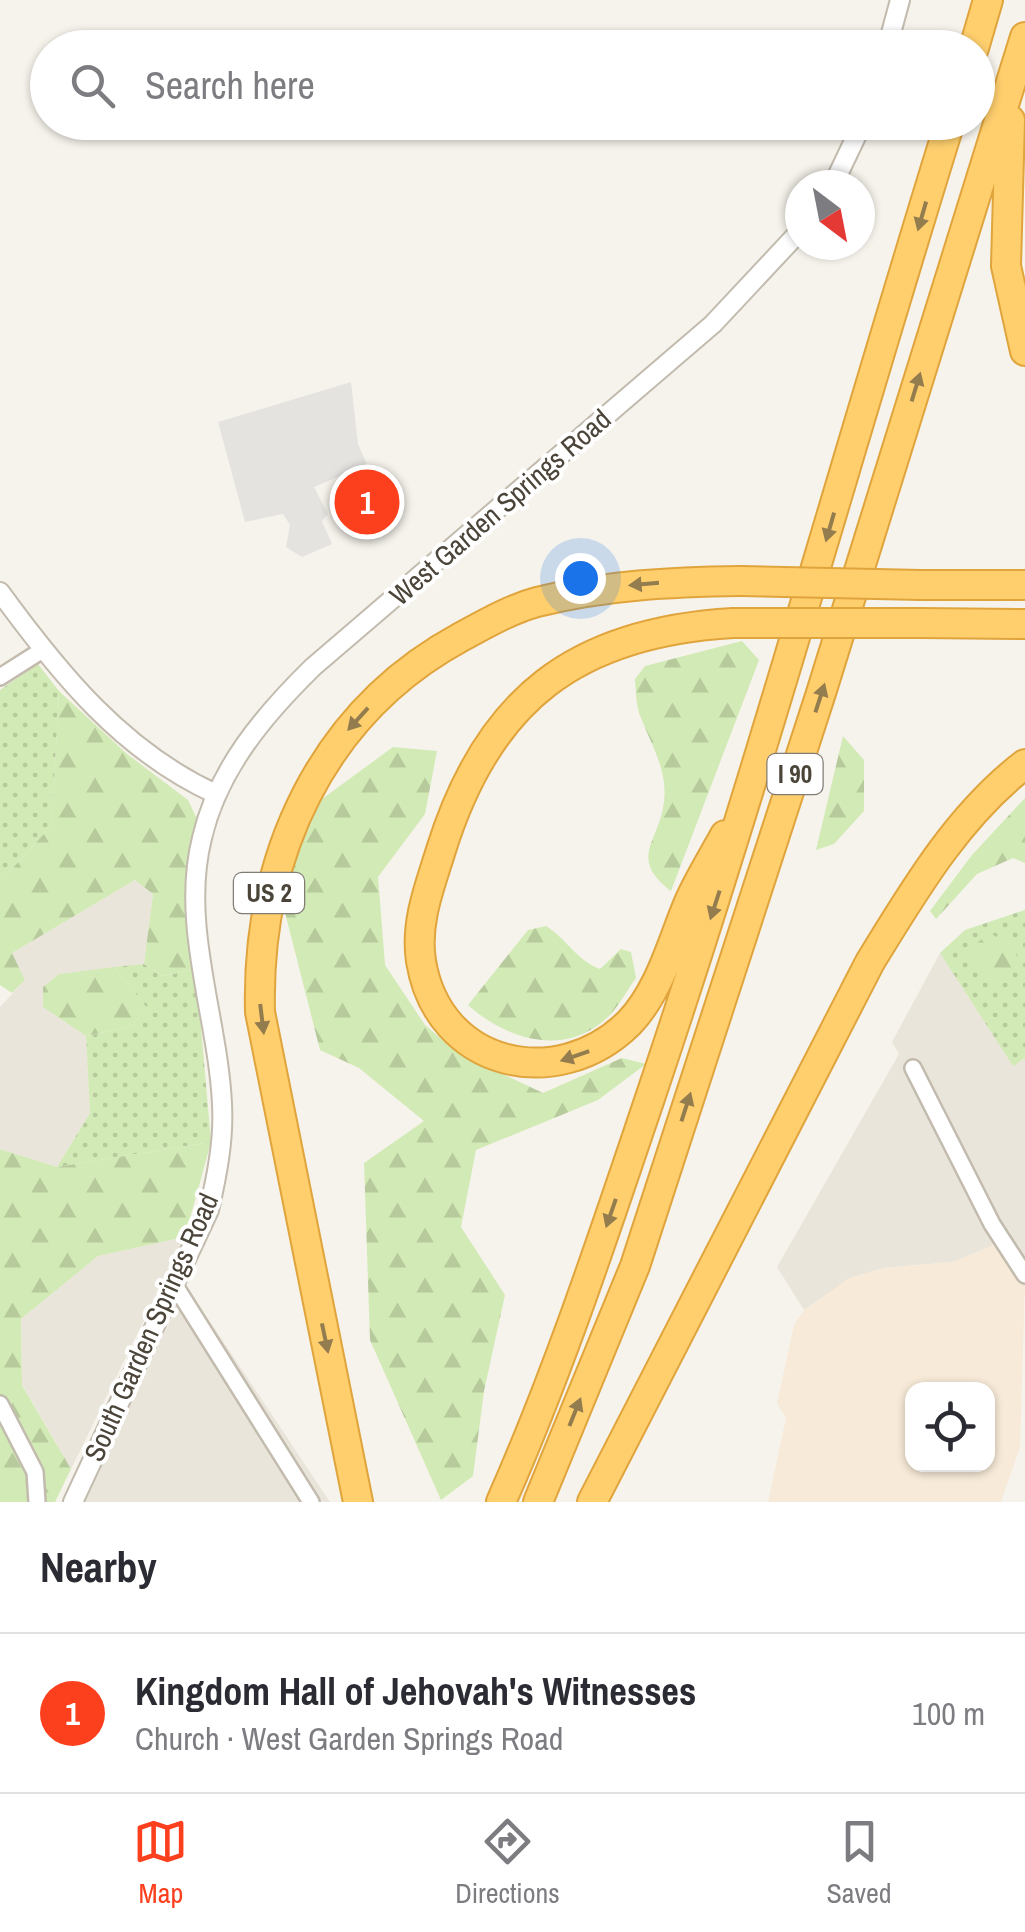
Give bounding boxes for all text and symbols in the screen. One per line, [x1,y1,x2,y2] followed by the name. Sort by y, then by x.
[30,30,995,140] search box
[65,58,120,113] icon: search
[145,60,315,111] text: Search here
[785,170,875,260] north arrow
[913,200,929,231] one-way arrow
[909,372,924,402] one-way arrow
[381,400,619,614] street label: West Garden Springs Road
[334,464,400,540] pin: 1
[822,513,837,543] one-way arrow
[555,553,606,604] your location
[628,576,659,592] one-way arrow
[813,683,828,713] one-way arrow
[347,706,369,731] one-way arrow
[768,754,822,794] road number: I 90
[234,873,304,913] road number: US 2
[707,891,722,921] one-way arrow
[254,1004,270,1036] one-way arrow
[560,1050,590,1065] one-way arrow
[680,1091,695,1121] one-way arrow
[75,1187,227,1467] street label: South Garden Springs Road
[603,1199,618,1229] one-way arrow
[318,1323,333,1354] one-way arrow
[905,1382,995,1472] map controls
[905,1382,995,1472] button: locate
[567,1397,583,1427] one-way arrow
[40,1539,157,1595] text: Nearby
[135,1666,696,1717] text: Kingdom Hall of Jehovah's Witnesses
[65,1692,80,1735] text: 1
[912,1692,985,1735] text: 100 m
[135,1717,563,1760] text: Church · West Garden Springs Road
[133,1814,188,1912] tab: Map
[455,1814,560,1912] tab: Directions
[827,1814,892,1912] tab: Saved

